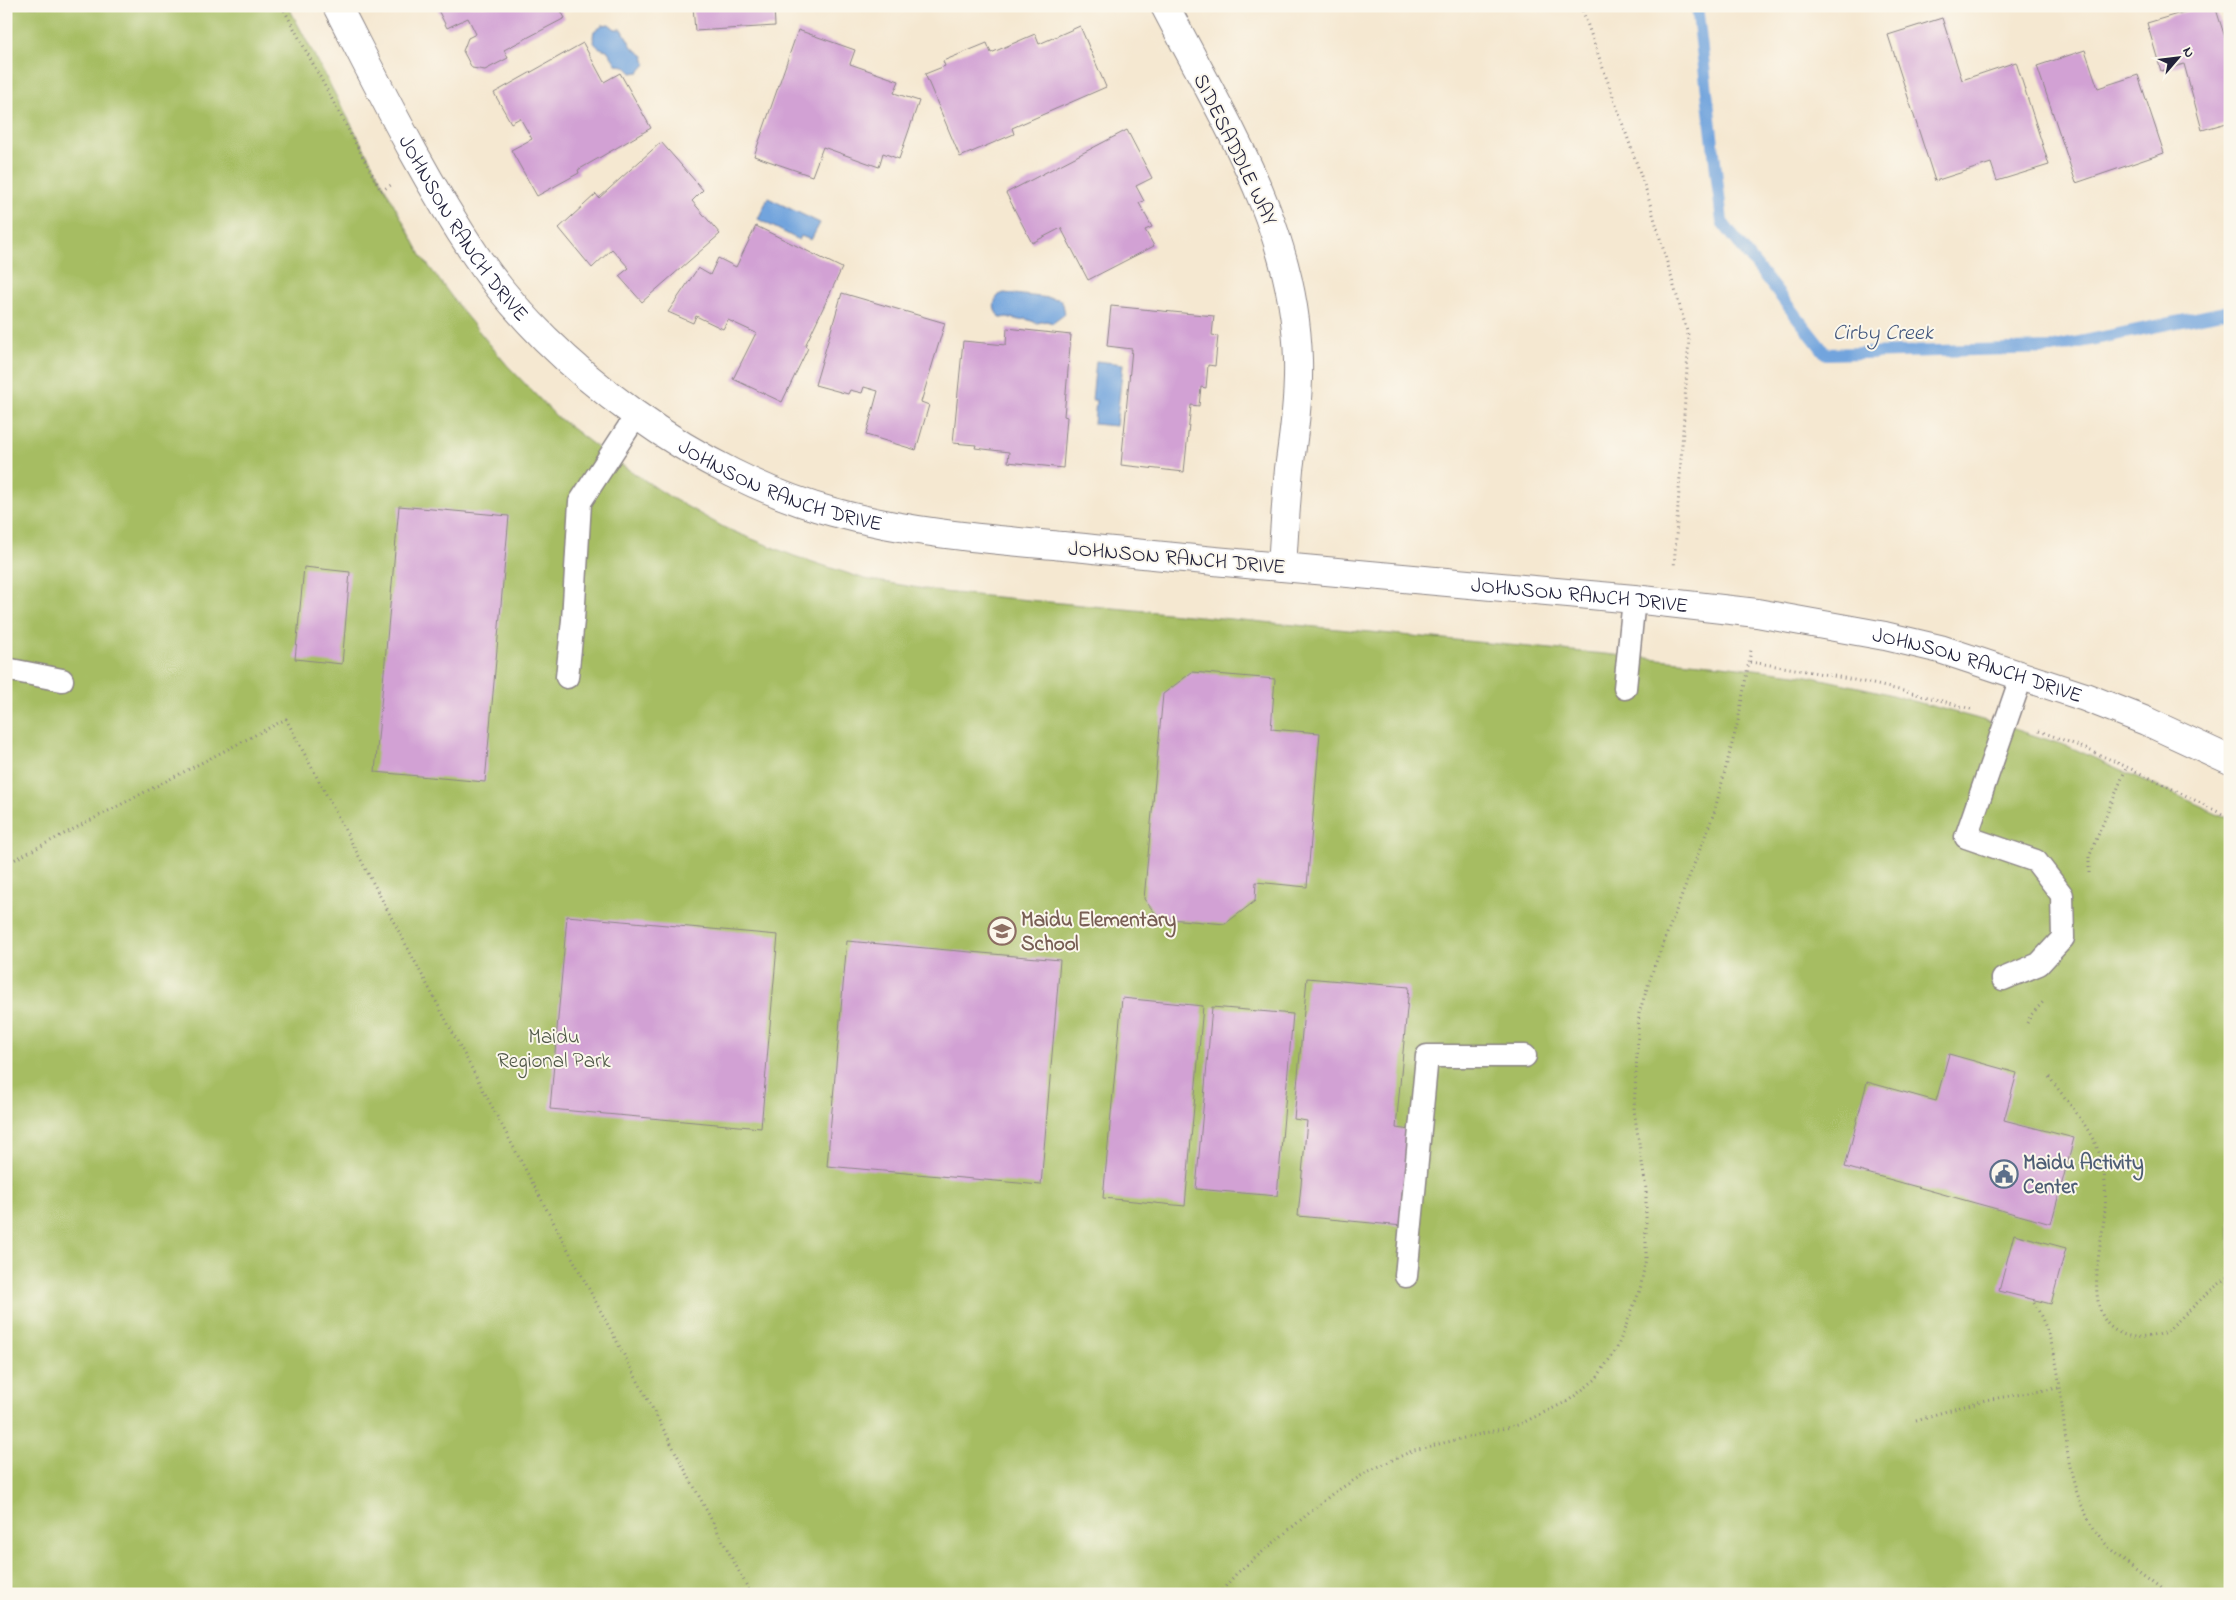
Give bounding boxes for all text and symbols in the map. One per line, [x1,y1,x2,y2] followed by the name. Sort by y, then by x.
[2154,32,2204,82] north arrow
[2177,43,2200,62] text: N
[1184,69,1284,231] street label: SIDESADDLE WAY
[390,130,535,329] street label: JOHNSON RANCH DRIVE
[1833,318,1935,350] water label: Cirby Creek
[672,433,885,540] street label: JOHNSON RANCH DRIVE
[1067,535,1287,583] street label: JOHNSON RANCH DRIVE
[1470,571,1690,622] street label: JOHNSON RANCH DRIVE
[1870,621,2086,712] street label: JOHNSON RANCH DRIVE
[1021,906,1176,960] place label: Maidu Elementary School
[987,916,1017,946] school or university icon: Maidu Elementary School
[497,1023,612,1079] park label: Maidu Regional Park
[2023,1149,2144,1203] place label: Maidu Activity Center
[1989,1159,2019,1189] public building icon: Maidu Activity Center

